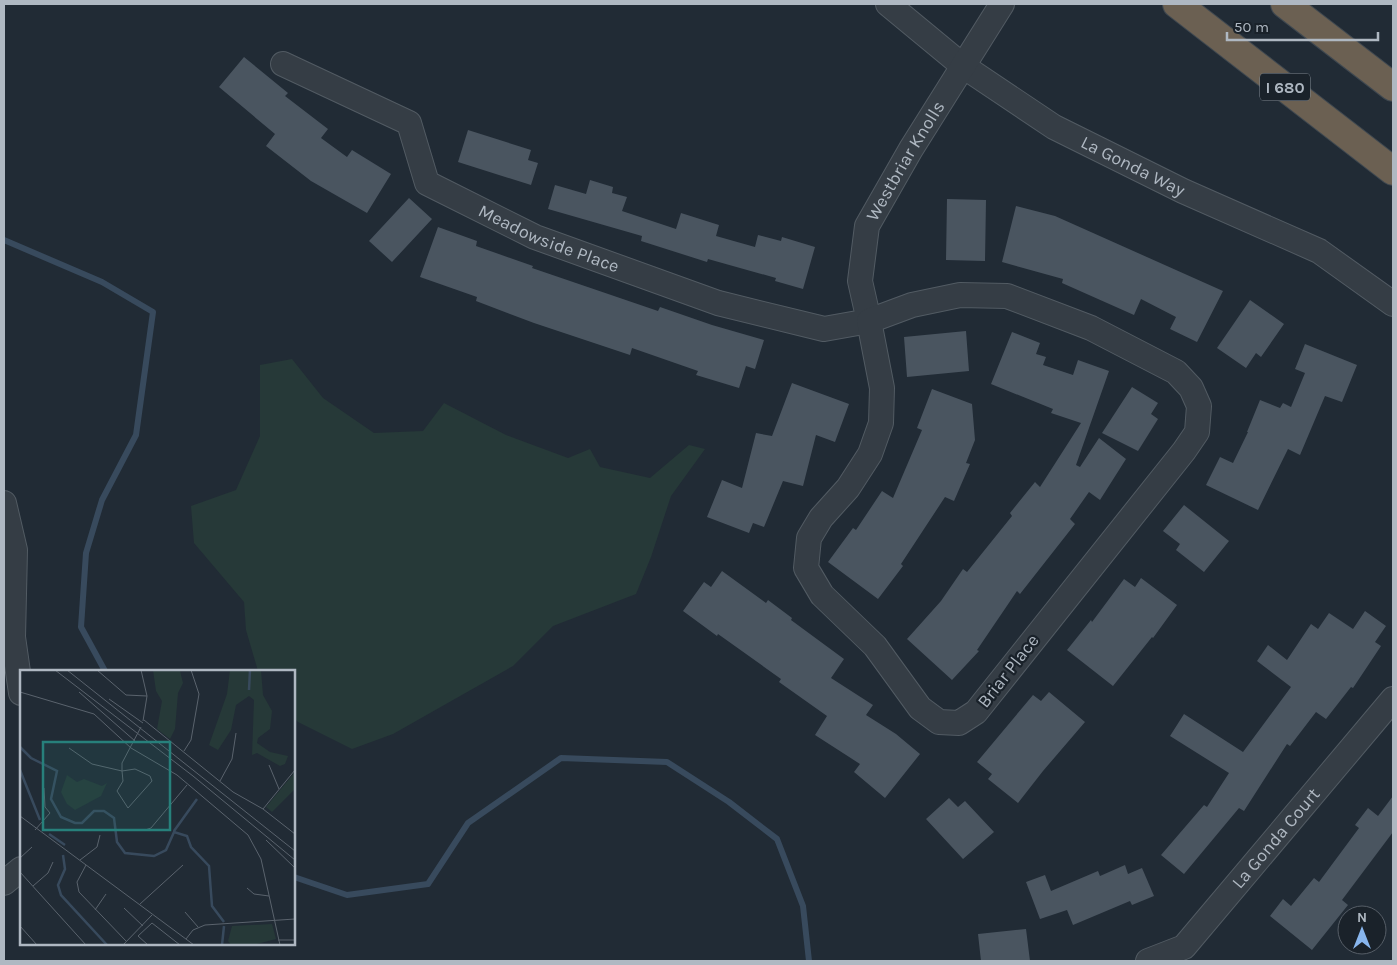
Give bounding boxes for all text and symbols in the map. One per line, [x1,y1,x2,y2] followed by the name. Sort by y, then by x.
[1227,10,1378,42] scale bar
[1234,18,1269,36] text: 50 m
[1260,74,1310,100] road number: I 680
[861,97,949,225] street label: Westbriar Knolls
[1077,131,1189,202] street label: La Gonda Way
[475,200,622,277] street label: Meadowside Place
[972,630,1044,712] street label: Briar Place
[20,670,295,945] inset map
[1227,783,1325,893] street label: La Gonda Court
[1337,905,1387,955] north arrow
[1357,909,1367,926] text: N

